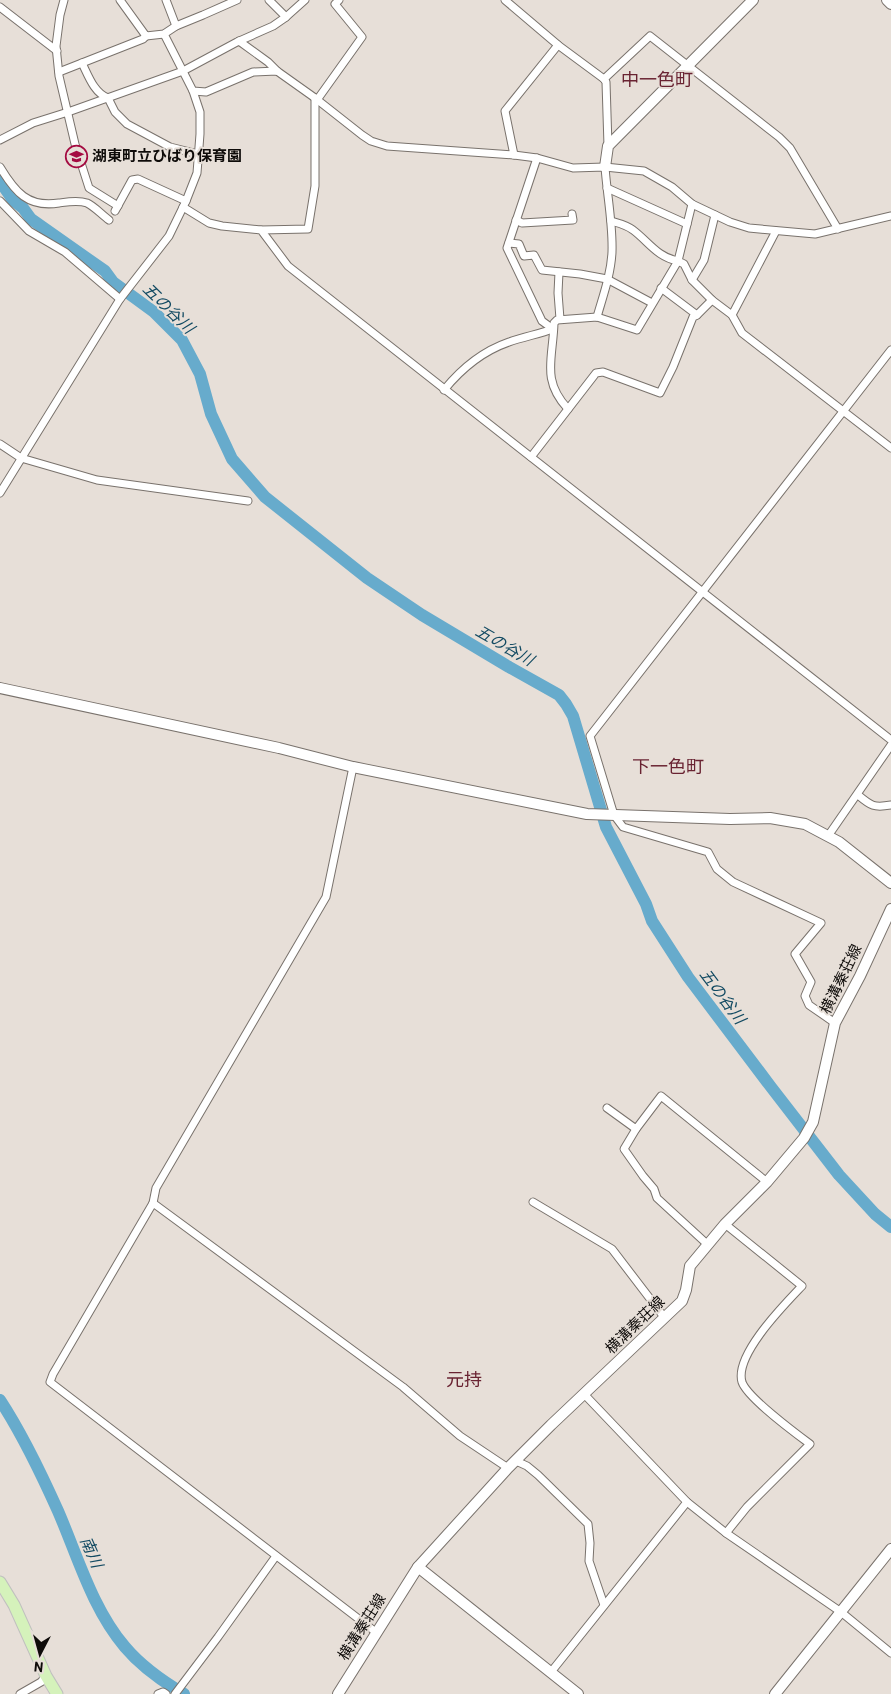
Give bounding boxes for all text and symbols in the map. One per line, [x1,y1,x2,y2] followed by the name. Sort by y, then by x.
[621,68,693,90] district label: 中一色町
[64,144,88,168] school or university icon: 湖東町立ひばり保育園
[92,146,242,164] place label: 湖東町立ひばり保育園
[140,279,200,338] water label: 五の谷川
[473,620,539,670] water label: 五の谷川
[632,755,704,777] district label: 下一色町
[816,941,865,1016] street label: 横溝秦荘線
[697,964,751,1029] water label: 五の谷川
[601,1292,668,1357] street label: 横溝秦荘線
[446,1368,482,1390] district label: 元持
[77,1533,108,1572] water label: 南川
[334,1590,389,1663] street label: 横溝秦荘線
[15,1629,65,1679] north arrow
[33,1658,44,1676] text: N

